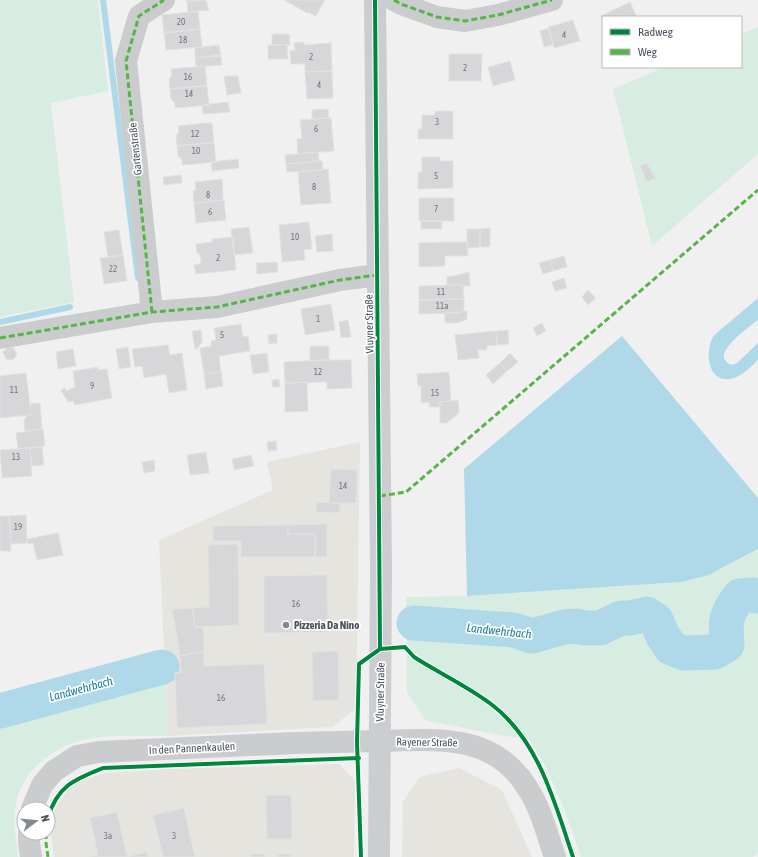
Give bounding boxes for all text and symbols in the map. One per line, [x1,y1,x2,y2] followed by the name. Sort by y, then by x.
[602,16,742,68] legend
[177,17,185,27] house number: 20
[638,25,674,39] text: Radweg
[562,30,566,40] house number: 4
[179,35,187,45] house number: 18
[638,45,658,59] text: Weg
[309,52,313,62] house number: 2
[463,63,467,73] house number: 2
[184,72,192,82] house number: 16
[317,80,321,90] house number: 4
[185,89,193,99] house number: 14
[435,117,439,127] house number: 3
[126,122,144,176] street label: Gartenstraße
[314,124,318,134] house number: 6
[191,129,199,139] house number: 12
[192,146,200,156] house number: 10
[434,171,438,181] house number: 5
[312,182,316,192] house number: 8
[206,190,210,200] house number: 8
[434,204,438,214] house number: 7
[208,207,212,217] house number: 6
[291,232,299,242] house number: 10
[216,253,220,263] house number: 2
[109,264,117,274] house number: 22
[437,287,445,297] house number: 11
[362,294,376,354] street label: Vluyner Straße
[436,301,448,311] house number: 11a
[316,314,320,324] house number: 1
[220,330,224,340] house number: 5
[314,367,322,377] house number: 12
[90,381,94,391] house number: 9
[10,385,18,395] house number: 11
[431,388,439,398] house number: 15
[12,452,20,462] house number: 13
[339,481,347,491] house number: 14
[14,522,22,532] house number: 19
[292,599,300,609] house number: 16
[294,619,359,631] place label: Pizzeria Da Nino
[281,620,291,630] marker: Pizzeria Da Nino
[466,621,532,641] water label: Landwehrbach
[373,662,387,722] street label: Vluyner Straße
[48,674,114,704] water label: Landwehrbach
[217,693,225,703] house number: 16
[396,735,458,749] street label: Rayener Straße
[149,740,235,756] street label: In den Pannenkaulen
[16,801,56,841] north arrow
[39,813,52,823] text: N
[104,831,112,841] house number: 3a
[172,831,176,841] house number: 3

